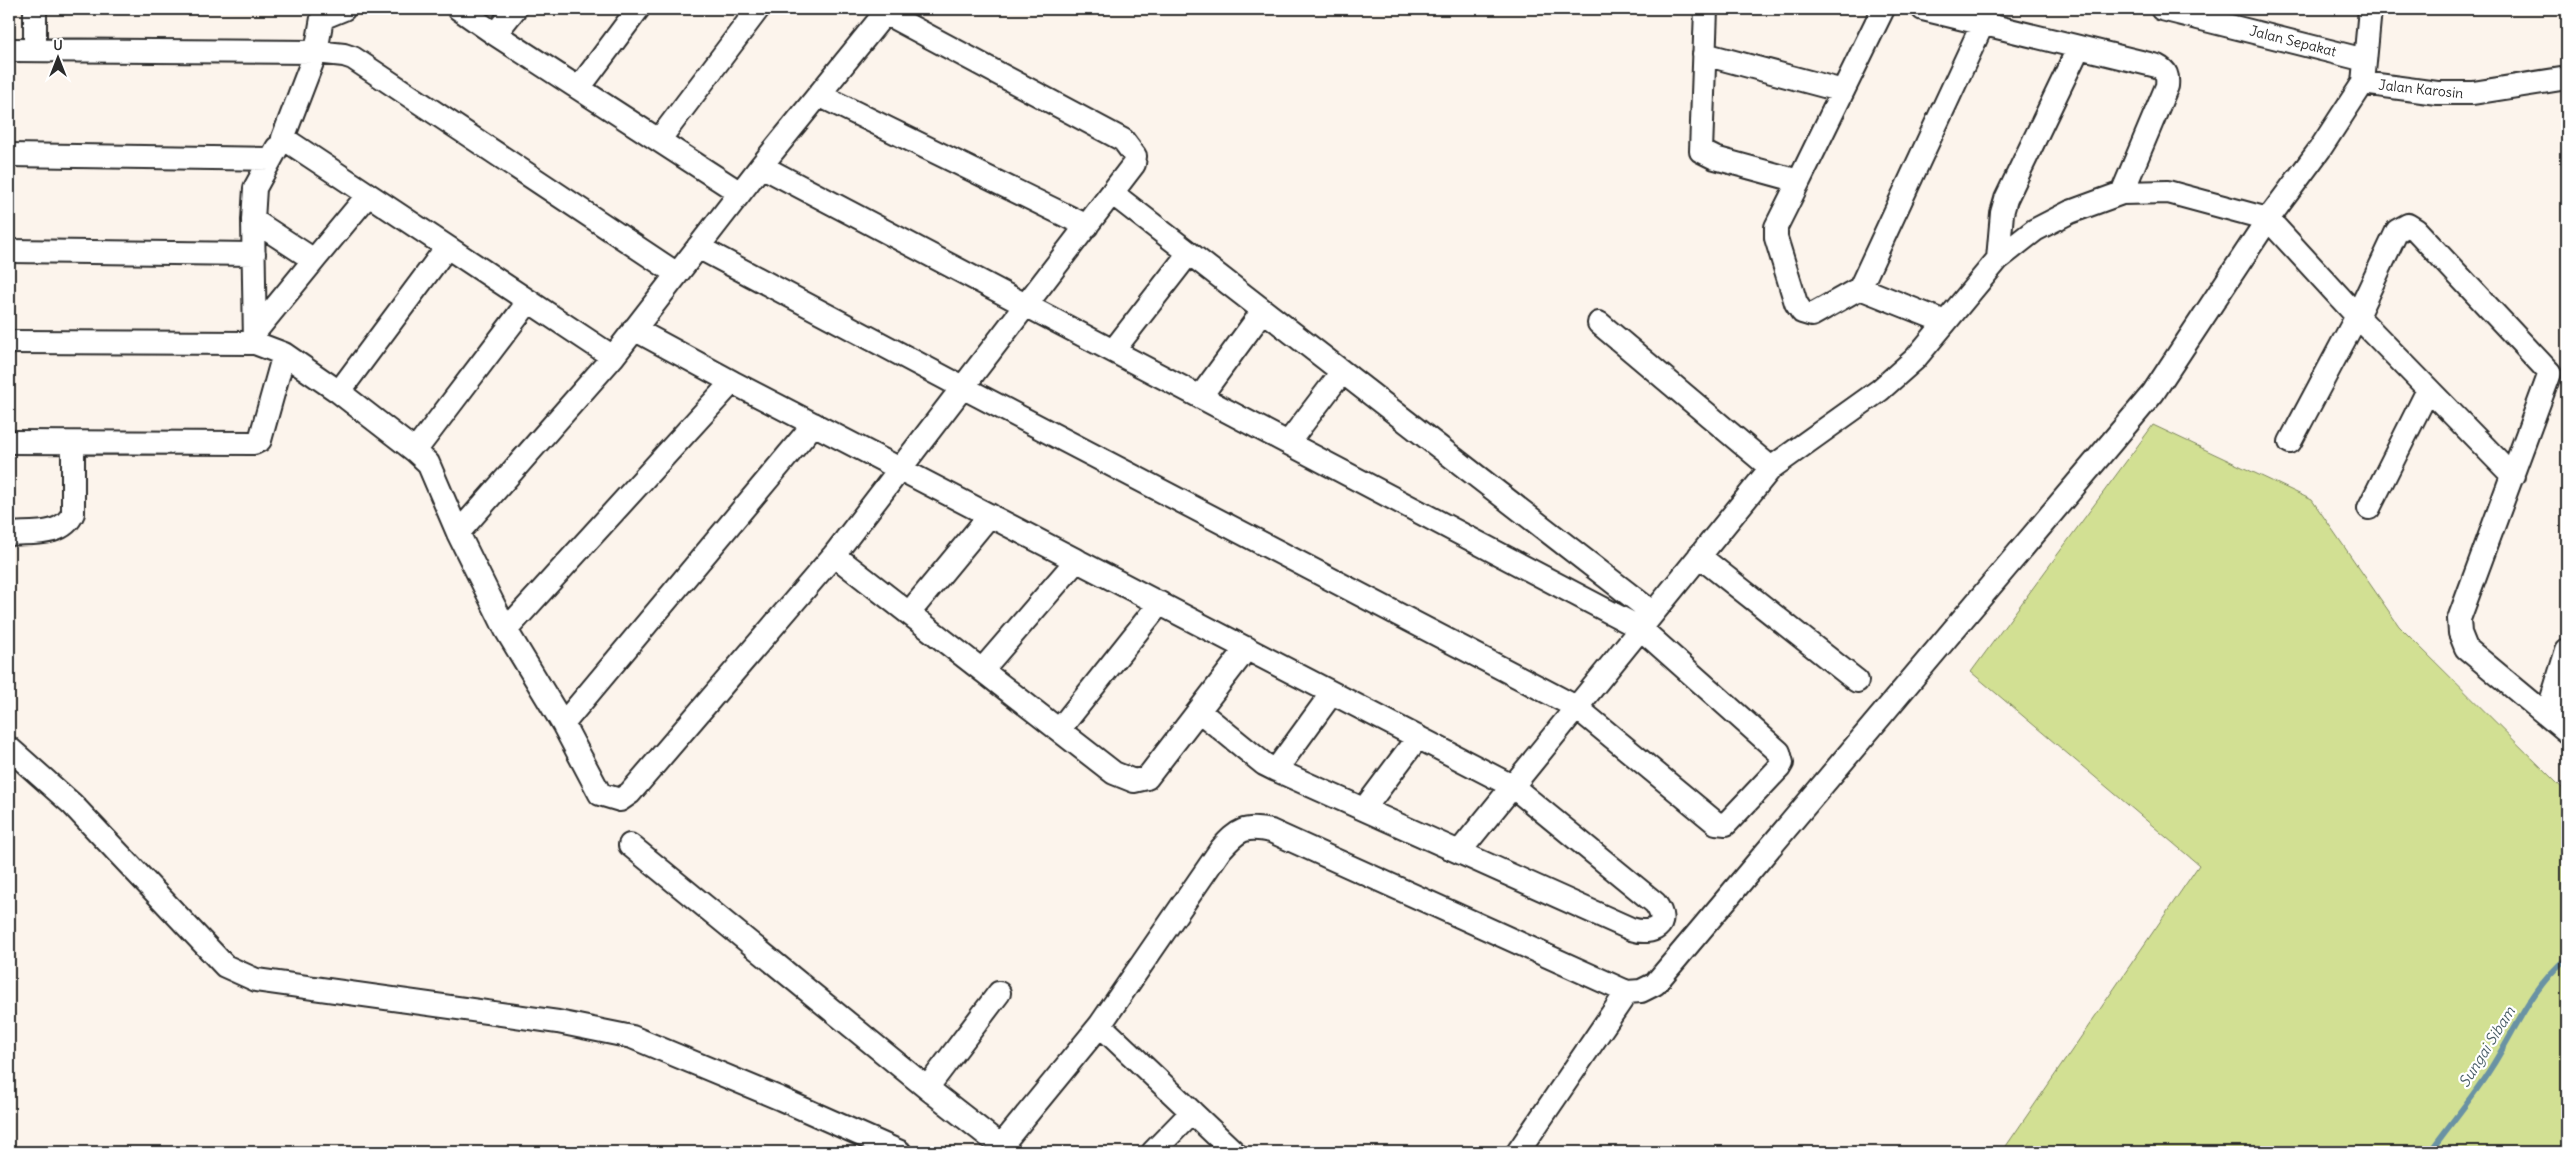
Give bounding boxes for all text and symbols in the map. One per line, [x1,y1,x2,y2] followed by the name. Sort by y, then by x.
[2248,22,2338,61] street label: Jalan Sepakat
[32,32,82,82] north arrow
[53,36,63,54] text: U
[2378,76,2464,102] street label: Jalan Karosin
[2454,1002,2519,1091] water label: Sungai Sibam

